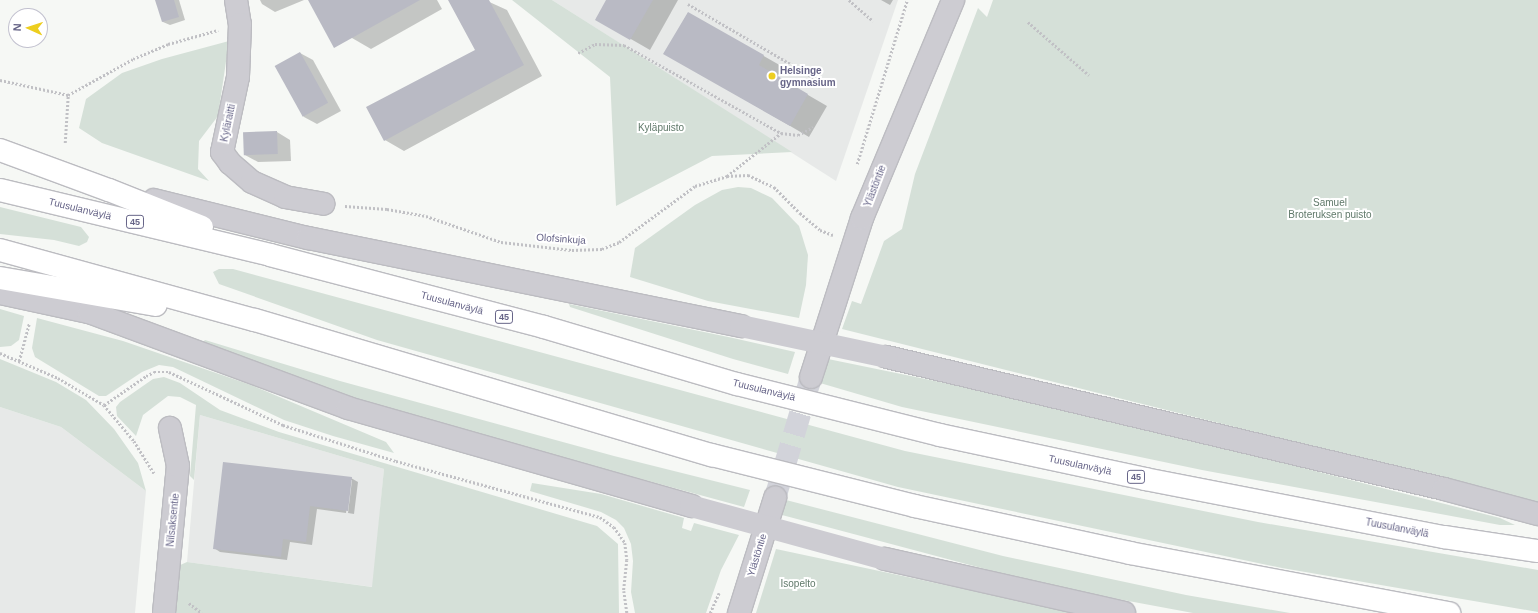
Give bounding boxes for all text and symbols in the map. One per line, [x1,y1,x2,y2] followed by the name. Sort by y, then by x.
[8,8,48,48] north arrow
[11,23,23,32] text: N
[780,64,836,88] place label: Helsinge gymnasium
[767,71,777,81] marker: Helsinge gymnasium
[218,103,238,143] street label: Kyläraitti
[638,122,684,134] park label: Kyläpuisto
[862,163,888,209] street label: Ylästöntie
[47,195,113,223] street label: Tuusulanväylä
[1288,196,1372,220] park label: Samuel Broteruksen puisto
[125,215,145,229] road number: 45
[536,231,586,247] street label: Olofsinkuja
[419,289,485,317] street label: Tuusulanväylä
[494,310,514,324] road number: 45
[731,376,797,404] street label: Tuusulanväylä
[1047,452,1113,478] street label: Tuusulanväylä
[1126,470,1146,484] road number: 45
[164,493,182,547] street label: Nilsaksentie
[1364,516,1430,540] street label: Tuusulanväylä
[745,532,769,578] street label: Ylästöntie
[780,578,816,590] park label: Isopelto

